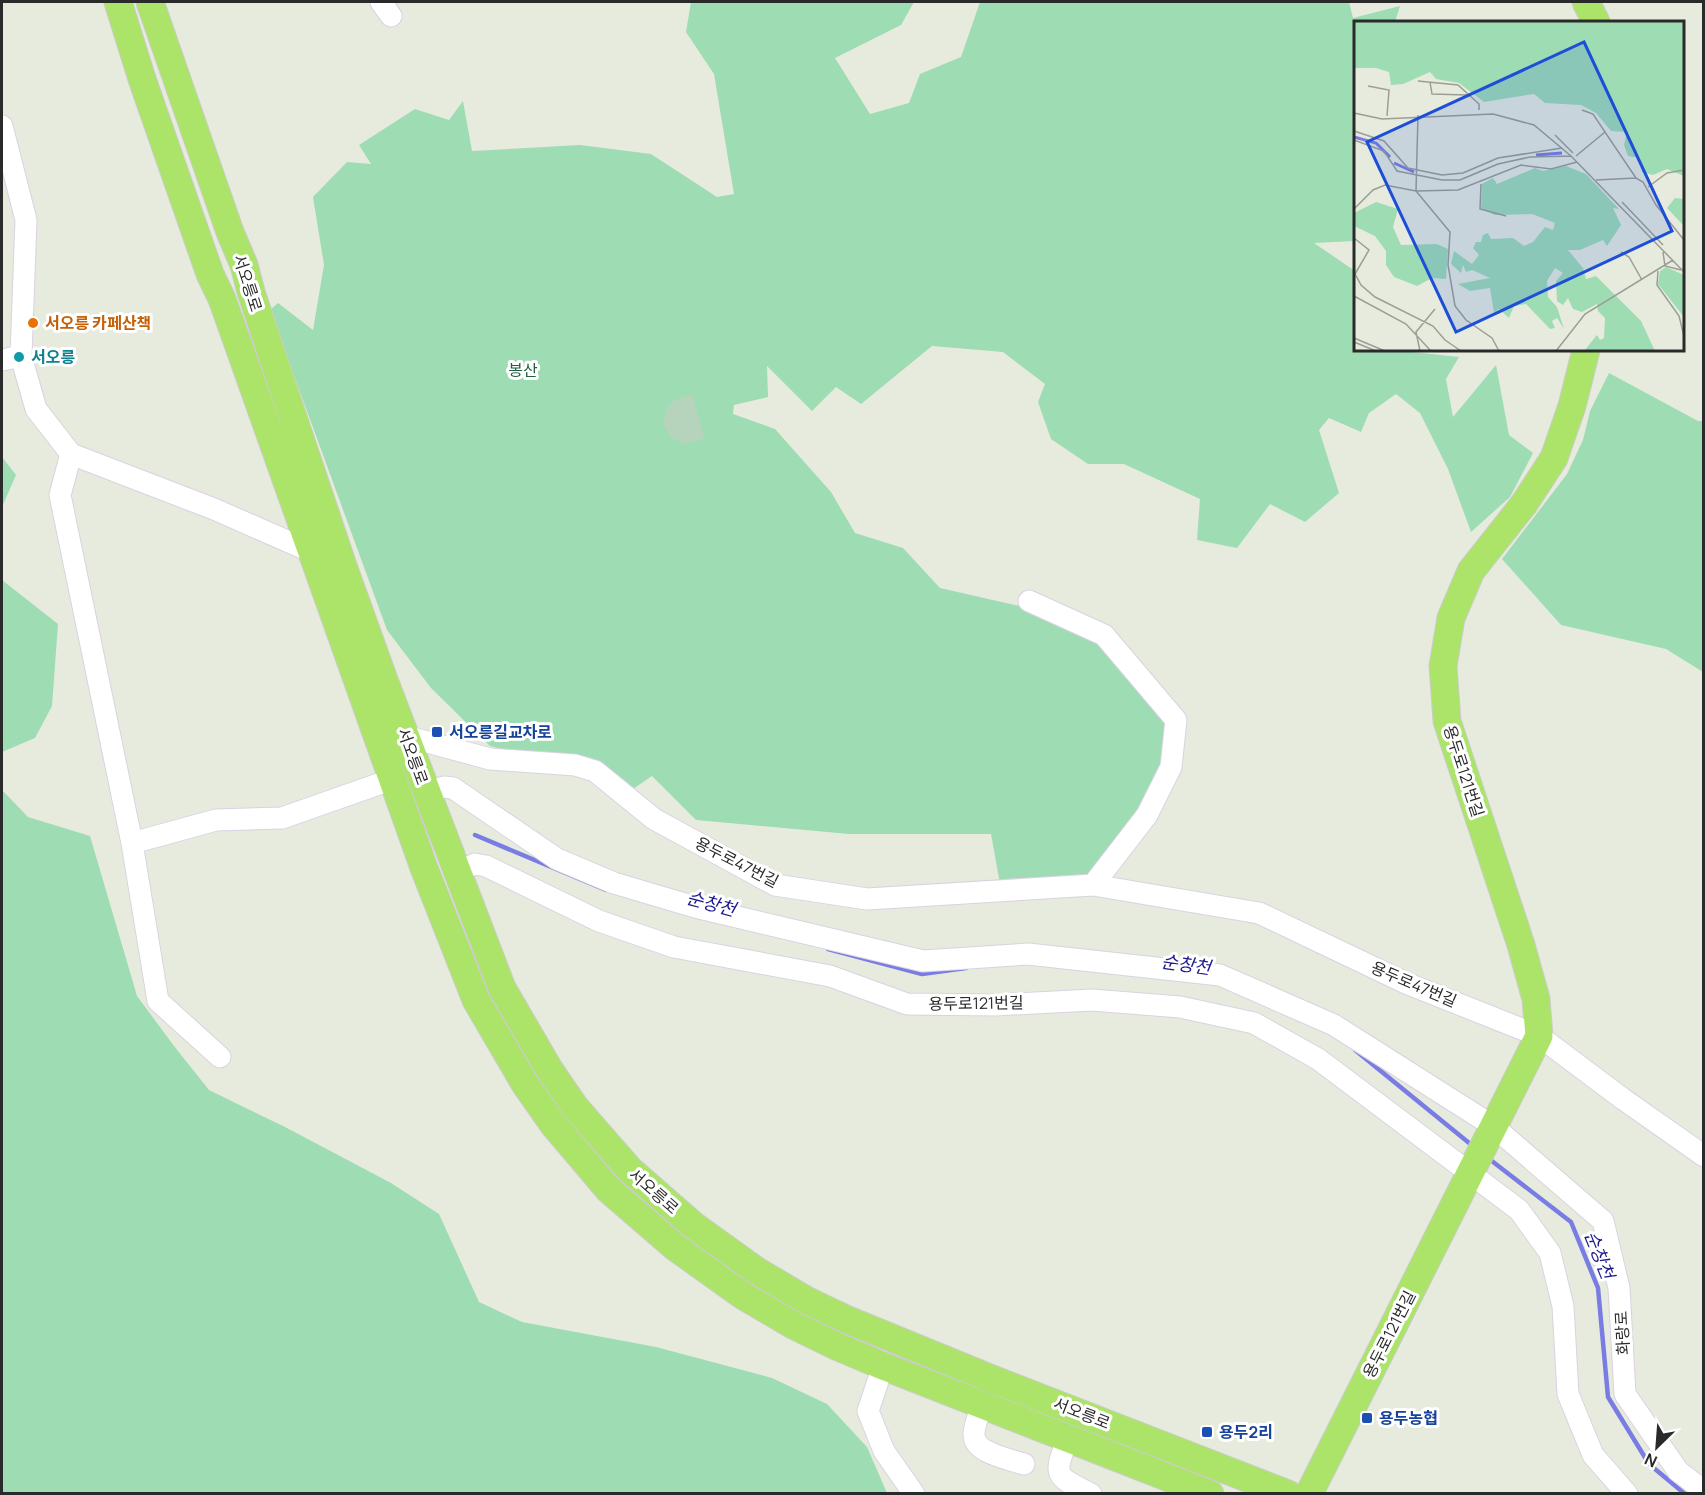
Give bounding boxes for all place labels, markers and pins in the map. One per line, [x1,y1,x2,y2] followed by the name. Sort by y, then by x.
[45,312,151,334] place label: 서오릉 카페산책
[26,316,40,330] marker: 서오릉 카페산책
[31,346,75,368] place label: 서오릉
[12,350,26,364] marker: 서오릉
[449,721,552,743] place label: 서오릉길교차로
[430,725,444,739] marker: 서오릉길교차로
[1379,1407,1438,1429] place label: 용두농협
[1360,1411,1374,1425] marker: 용두농협
[1219,1421,1273,1443] place label: 용두2리
[1200,1425,1214,1439] marker: 용두2리

